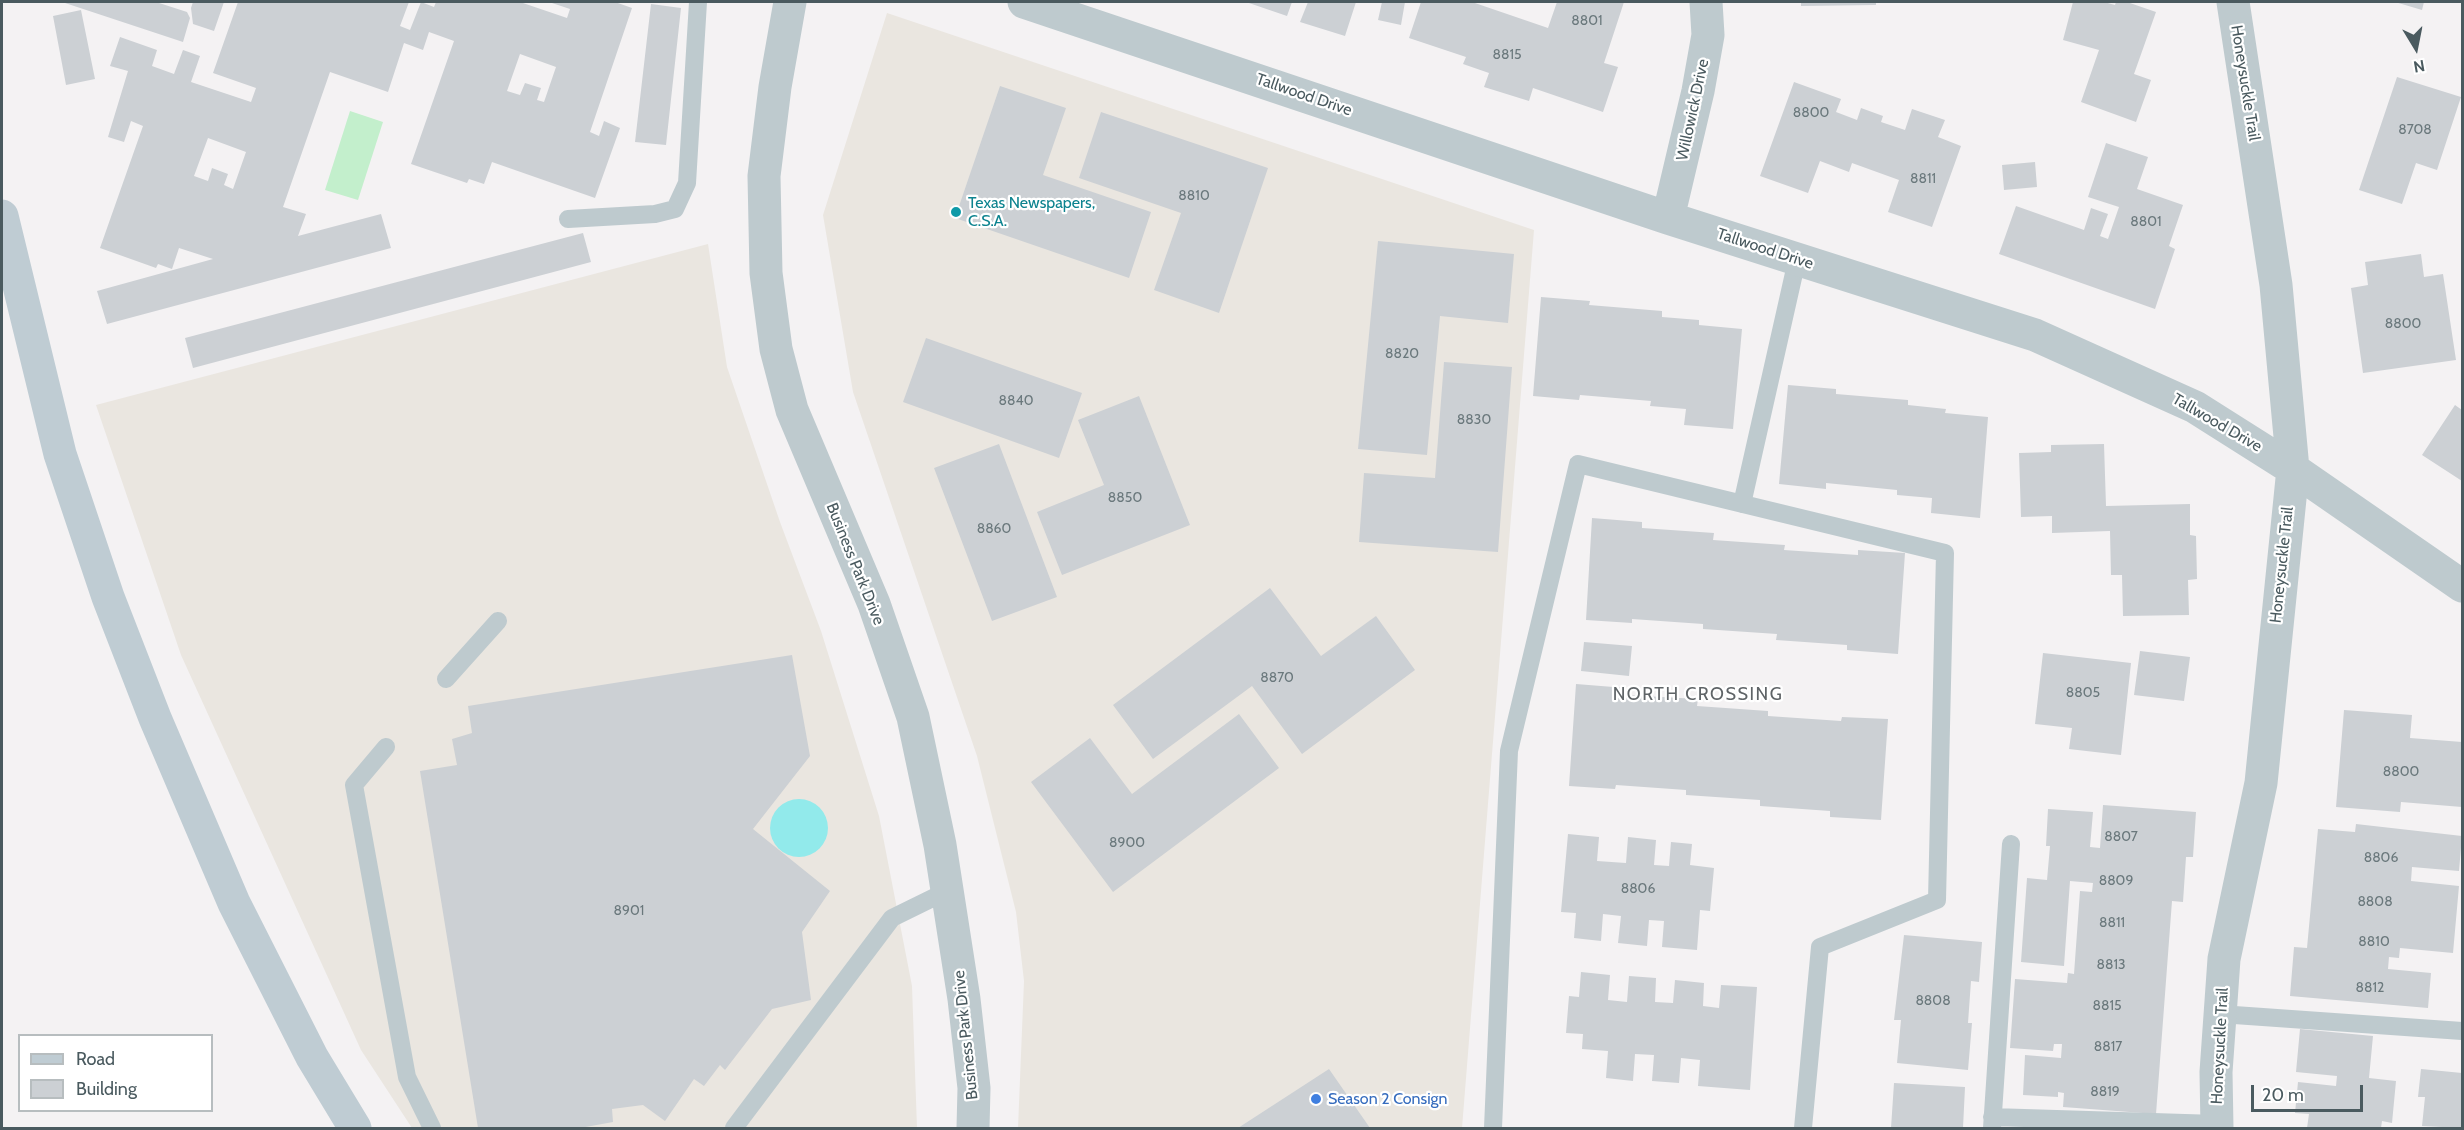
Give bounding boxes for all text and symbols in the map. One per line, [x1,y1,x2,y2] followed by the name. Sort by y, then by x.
[1571,13,1603,29] house number: 8801
[2386,18,2446,78] north arrow
[2226,24,2264,142] street label: Honeysuckle Trail
[1492,47,1522,63] house number: 8815
[2412,56,2426,77] text: N
[1673,57,1713,163] street label: Willowick Drive
[1254,70,1354,120] street label: Tallwood Drive
[1793,105,1829,121] house number: 8800
[2398,122,2432,138] house number: 8708
[1910,171,1936,187] house number: 8811
[1178,188,1210,204] house number: 8810
[968,193,1095,231] place label: Texas Newspapers, C.S.A.
[949,205,963,219] marker: Texas Newspapers, C.S.A.
[2130,214,2162,230] house number: 8801
[1714,224,1816,274] street label: Tallwood Drive
[2385,316,2421,332] house number: 8800
[1385,346,1419,362] house number: 8820
[2169,390,2265,456] street label: Tallwood Drive
[999,393,1033,409] house number: 8840
[1457,412,1491,428] house number: 8830
[1108,490,1142,506] house number: 8850
[822,500,888,628] street label: Business Park Drive
[2266,506,2298,624] street label: Honeysuckle Trail
[977,521,1011,537] house number: 8860
[1260,670,1294,686] house number: 8870
[1613,684,1783,706] district label: NORTH CROSSING
[2066,685,2100,701] house number: 8805
[2383,764,2419,780] house number: 8800
[2104,829,2138,845] house number: 8807
[1109,835,1145,851] house number: 8900
[2364,850,2398,866] house number: 8806
[2099,873,2133,889] house number: 8809
[1621,881,1655,897] house number: 8806
[2357,894,2393,910] house number: 8808
[614,903,644,919] house number: 8901
[2099,915,2125,931] house number: 8811
[2358,934,2390,950] house number: 8810
[2096,957,2126,973] house number: 8813
[950,969,982,1101] street label: Business Park Drive
[2356,980,2384,996] house number: 8812
[2207,987,2233,1105] street label: Honeysuckle Trail
[1915,993,1951,1009] house number: 8808
[2092,998,2122,1014] house number: 8815
[18,1034,213,1112] legend
[2094,1039,2122,1055] house number: 8817
[76,1048,115,1070] text: Road
[2254,1073,2366,1111] scale bar
[76,1078,137,1100] text: Building
[2090,1084,2120,1100] house number: 8819
[2262,1084,2304,1106] text: 20 m
[1328,1089,1447,1109] place label: Season 2 Consign
[1309,1092,1323,1106] marker: Season 2 Consign

